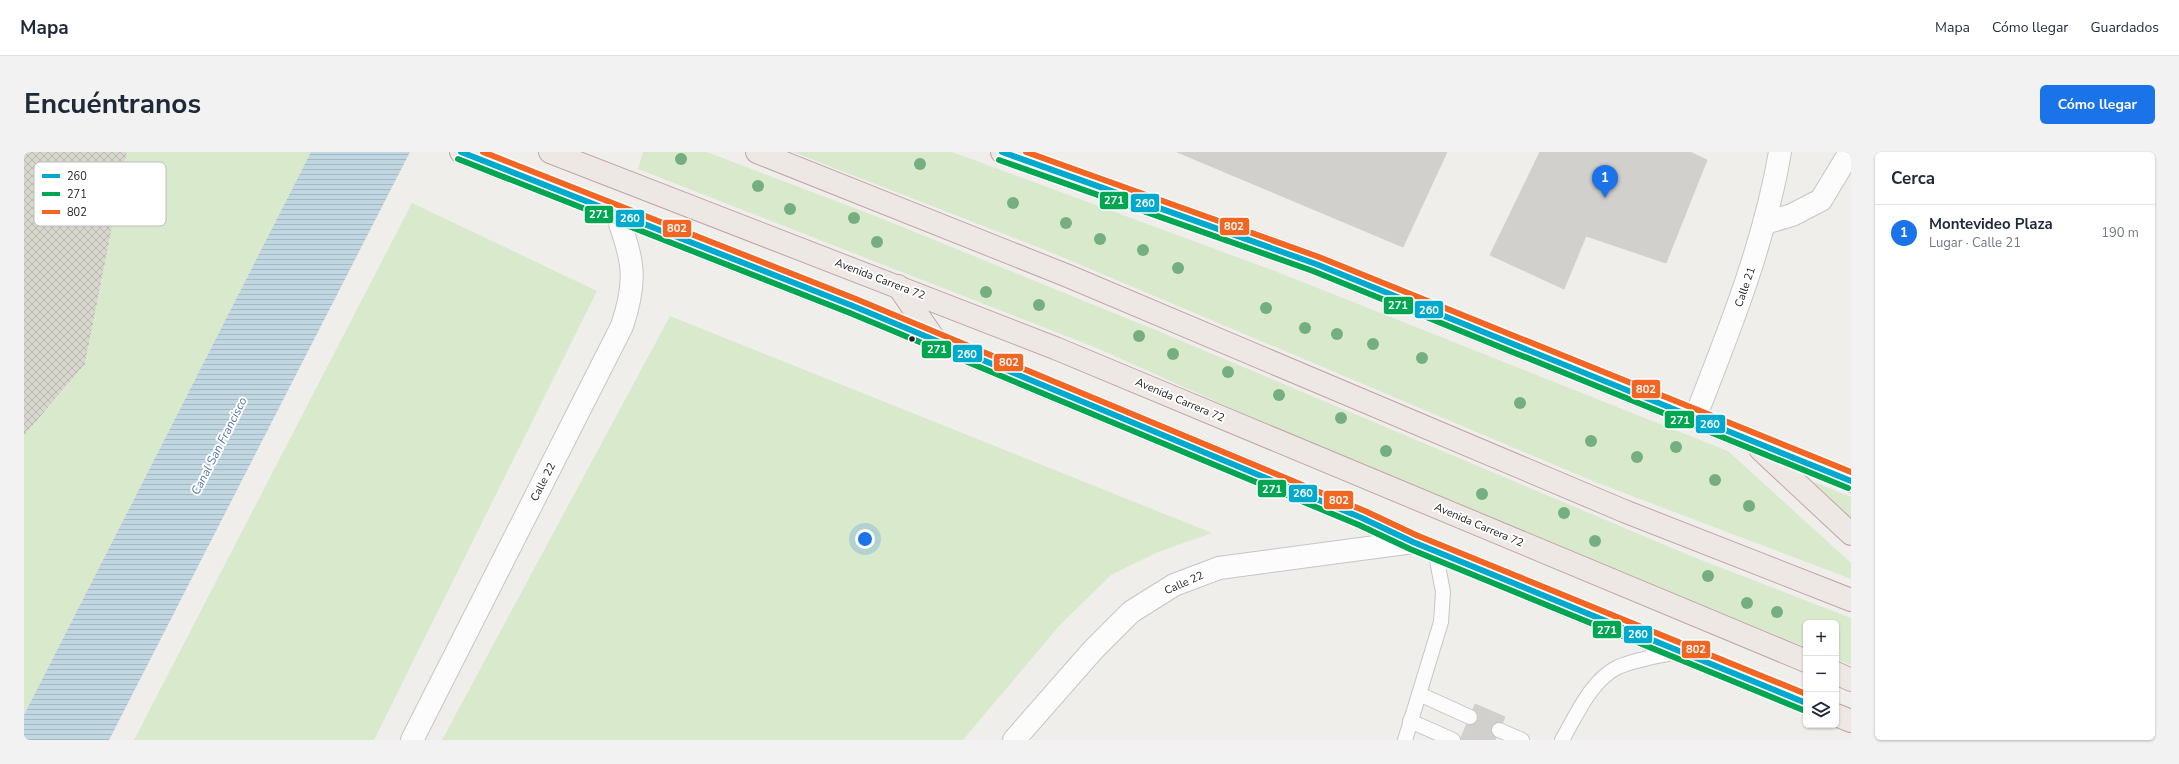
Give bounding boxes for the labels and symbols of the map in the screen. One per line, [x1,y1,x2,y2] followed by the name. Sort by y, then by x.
[34,162,166,226] legend
[1592,165,1618,198] pin: 1
[67,169,87,184] text: 260
[67,187,87,202] text: 271
[1099,191,1129,210] line badge: 271
[1104,193,1124,208] text: 271
[1130,193,1160,213] line badge: 260
[1135,196,1155,211] text: 260
[67,205,87,220] text: 802
[584,205,614,224] line badge: 271
[589,207,609,222] text: 271
[615,209,645,228] line badge: 260
[620,211,640,226] text: 260
[1219,217,1250,236] line badge: 802
[662,219,692,238] line badge: 802
[1224,219,1244,234] text: 802
[667,221,687,236] text: 802
[833,255,927,303] street label: Avenida Carrera 72
[1731,265,1759,309] street label: Calle 21
[1383,296,1414,315] line badge: 271
[1388,298,1408,313] text: 271
[1414,300,1444,319] line badge: 260
[1419,303,1439,318] text: 260
[907,334,917,344] unlabelled marker
[921,340,952,359] line badge: 271
[927,342,947,357] text: 271
[952,344,983,363] line badge: 260
[957,347,977,362] text: 260
[993,353,1024,372] line badge: 802
[999,355,1019,370] text: 802
[1133,374,1227,426] street label: Avenida Carrera 72
[1631,379,1661,399] line badge: 802
[1636,382,1656,397] text: 802
[187,394,251,498] water label: Canal San Francisco
[1664,410,1695,429] line badge: 271
[1670,413,1690,428] text: 271
[1695,414,1726,434] line badge: 260
[1700,417,1720,432] text: 260
[527,460,559,504] street label: Calle 22
[1257,479,1287,498] line badge: 271
[1262,482,1282,497] text: 271
[1288,484,1318,503] line badge: 260
[1293,486,1313,501] text: 260
[1323,490,1354,510] line badge: 802
[1329,493,1349,508] text: 802
[1432,499,1526,551] street label: Avenida Carrera 72
[855,529,875,549] your location
[1162,568,1206,598] street label: Calle 22
[1592,620,1622,639] line badge: 271
[1597,623,1617,638] text: 271
[1623,625,1653,644] line badge: 260
[1628,627,1648,642] text: 260
[1681,640,1711,659] line badge: 802
[1686,642,1706,657] text: 802

